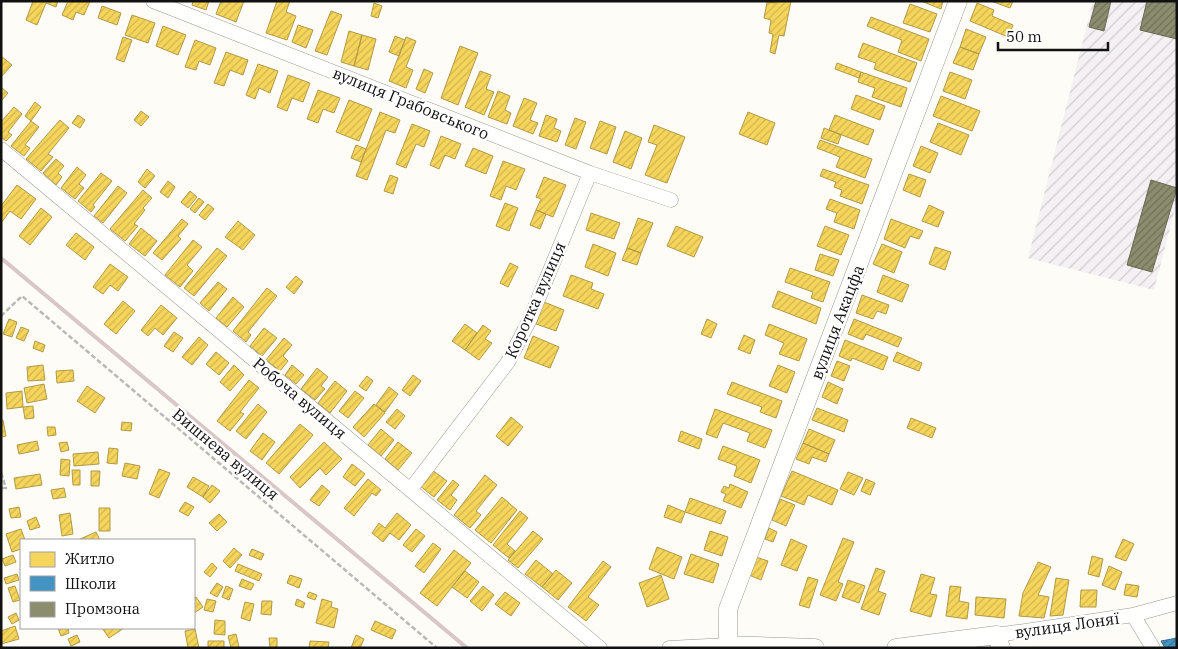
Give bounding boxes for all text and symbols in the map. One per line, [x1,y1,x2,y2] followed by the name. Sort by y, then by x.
[998,20,1108,52] scale bar
[1006,27,1042,46] text: 50 m
[330,62,492,144] street label: вулиця Грабовського
[500,239,570,361] street label: Коротка вулиця
[806,262,868,382] street label: вулиця Акацфа
[249,353,351,443] street label: Робоча вулиця
[169,404,283,504] street label: Вишнева вулиця
[20,539,195,629] legend
[65,549,115,568] text: Житло
[65,574,116,593] text: Школи
[65,599,140,618] text: Промзона
[1013,608,1121,642] street label: вулиця Лоняї

